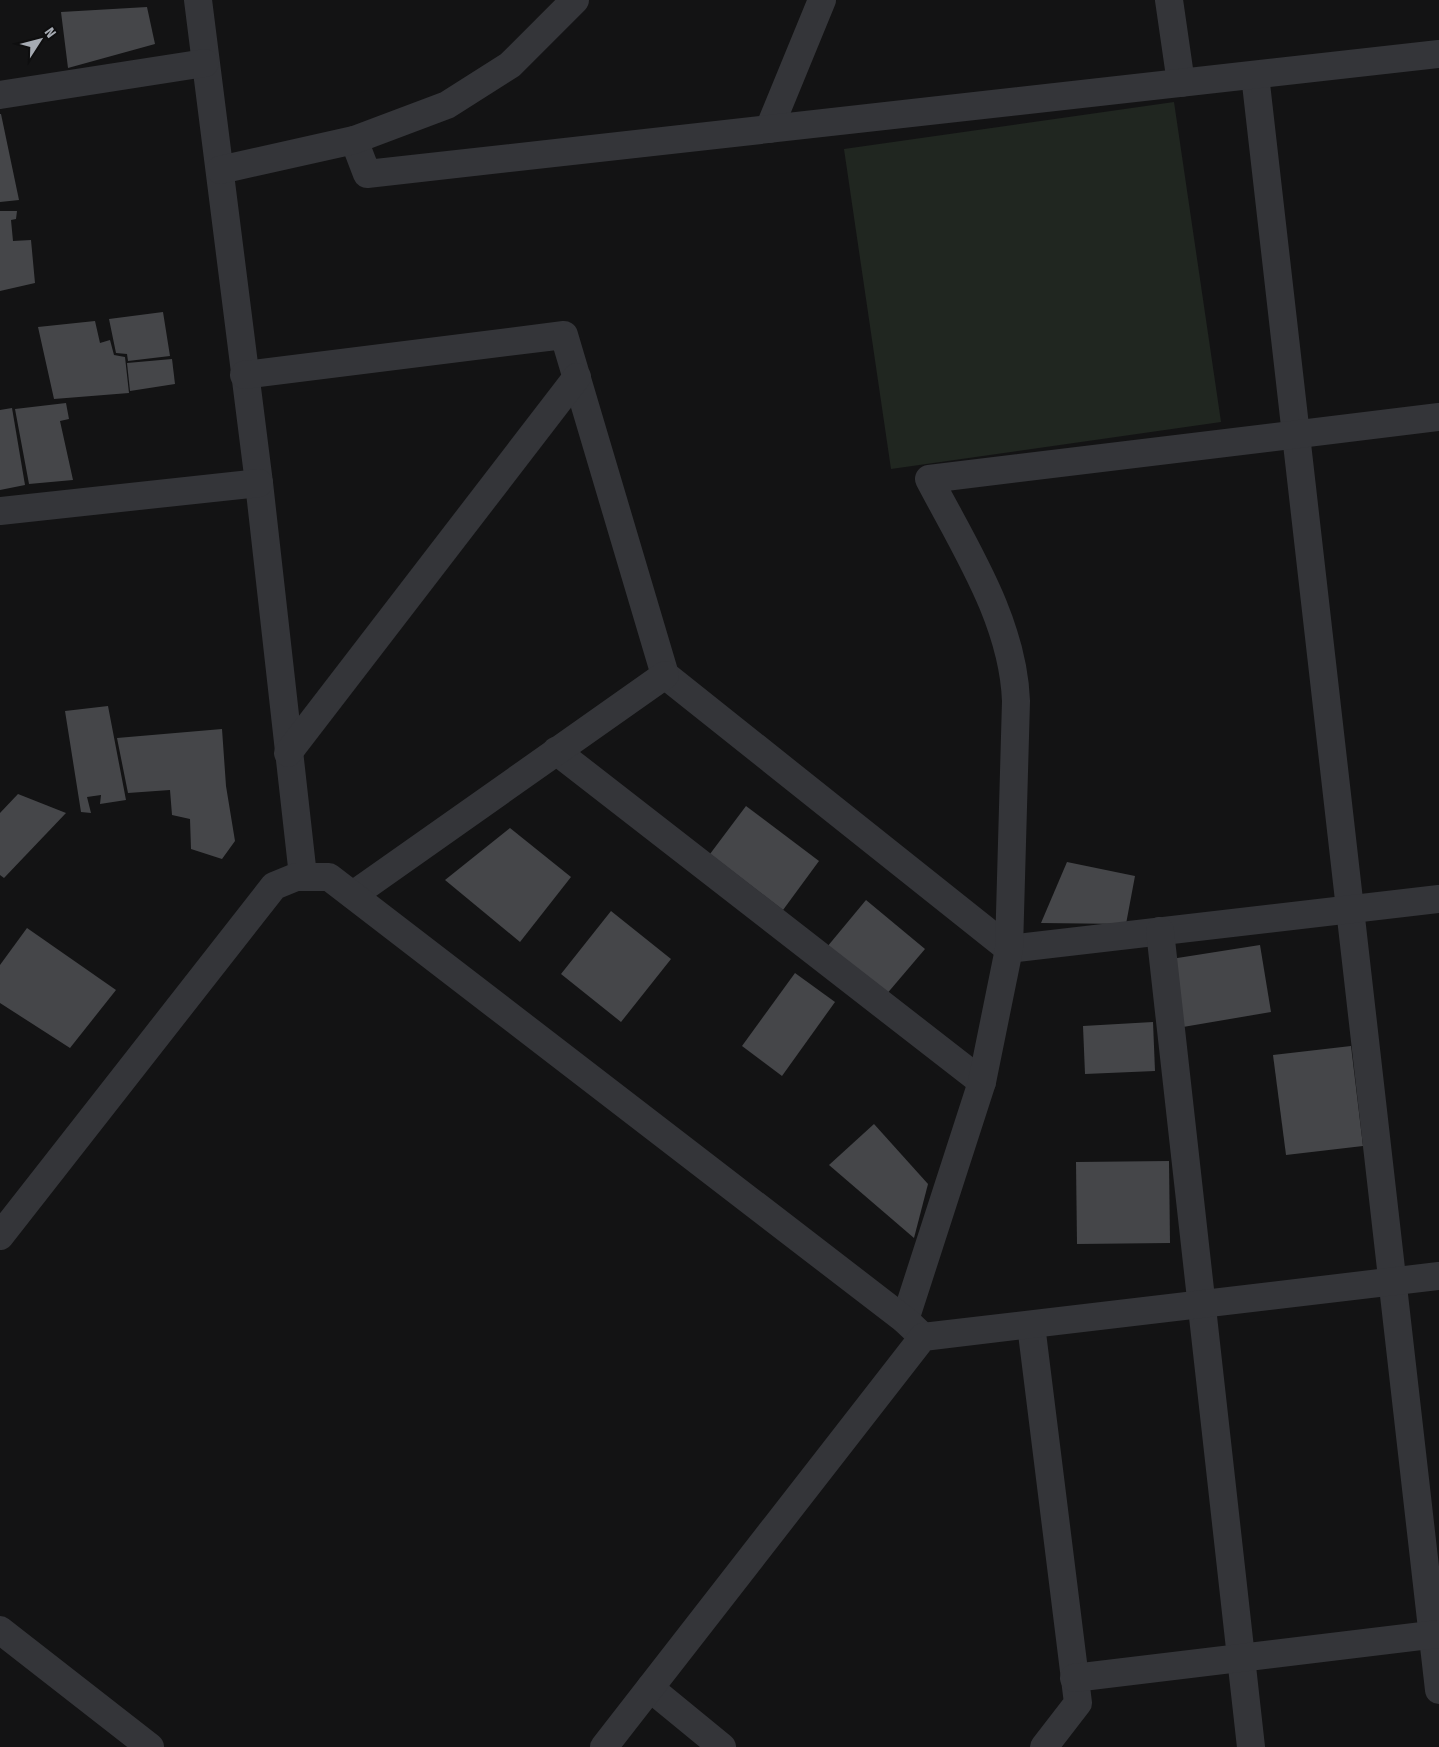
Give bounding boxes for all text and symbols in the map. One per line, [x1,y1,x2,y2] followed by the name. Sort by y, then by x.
[15,15,65,65] north arrow
[41,24,59,41] text: N

